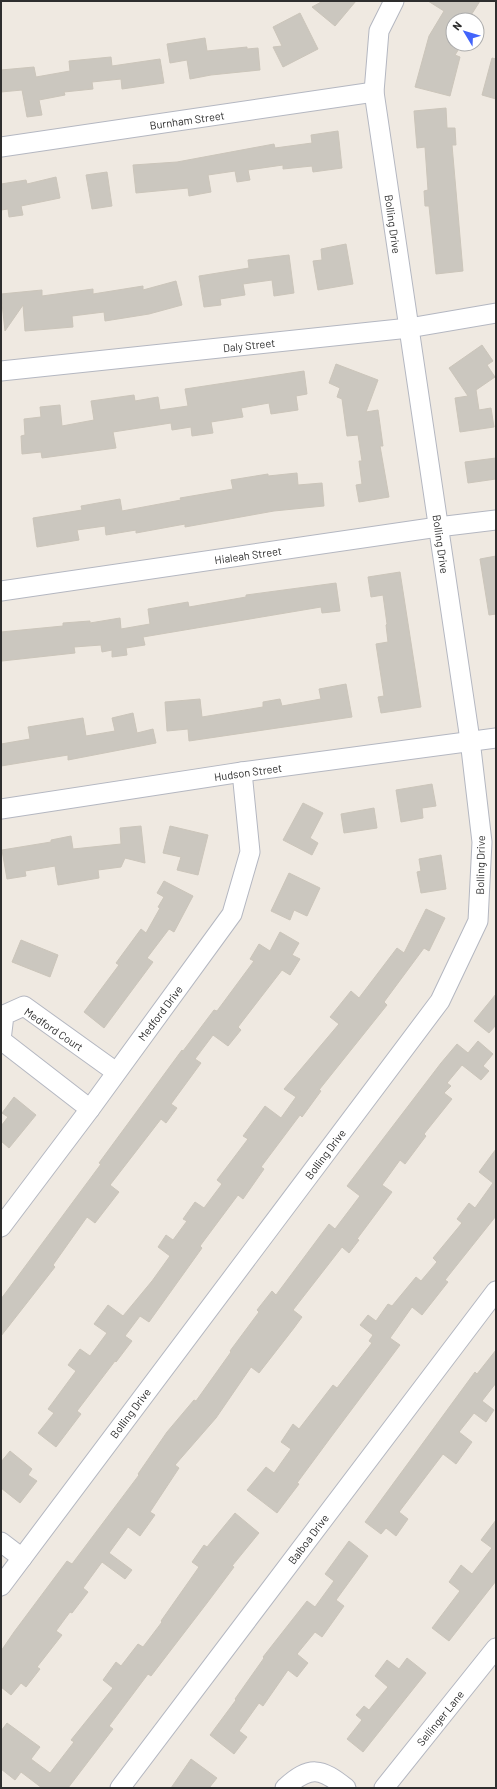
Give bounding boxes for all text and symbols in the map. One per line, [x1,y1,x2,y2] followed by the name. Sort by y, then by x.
[445,12,485,52] north arrow
[449,19,464,32] text: N
[149,108,225,132] street label: Burnham Street
[382,194,404,254] street label: Bolling Drive
[222,336,276,354] street label: Daly Street
[430,514,452,574] street label: Bolling Drive
[214,544,282,566] street label: Hialeah Street
[213,761,283,783] street label: Hudson Street
[473,835,487,895] street label: Bolling Drive
[135,983,185,1043] street label: Medford Drive
[22,1005,86,1053] street label: Medford Court
[302,1126,348,1182] street label: Bolling Drive
[107,1385,153,1441] street label: Bolling Drive
[285,1511,331,1567] street label: Balboa Drive
[414,1688,466,1748] street label: Sellinger Lane

